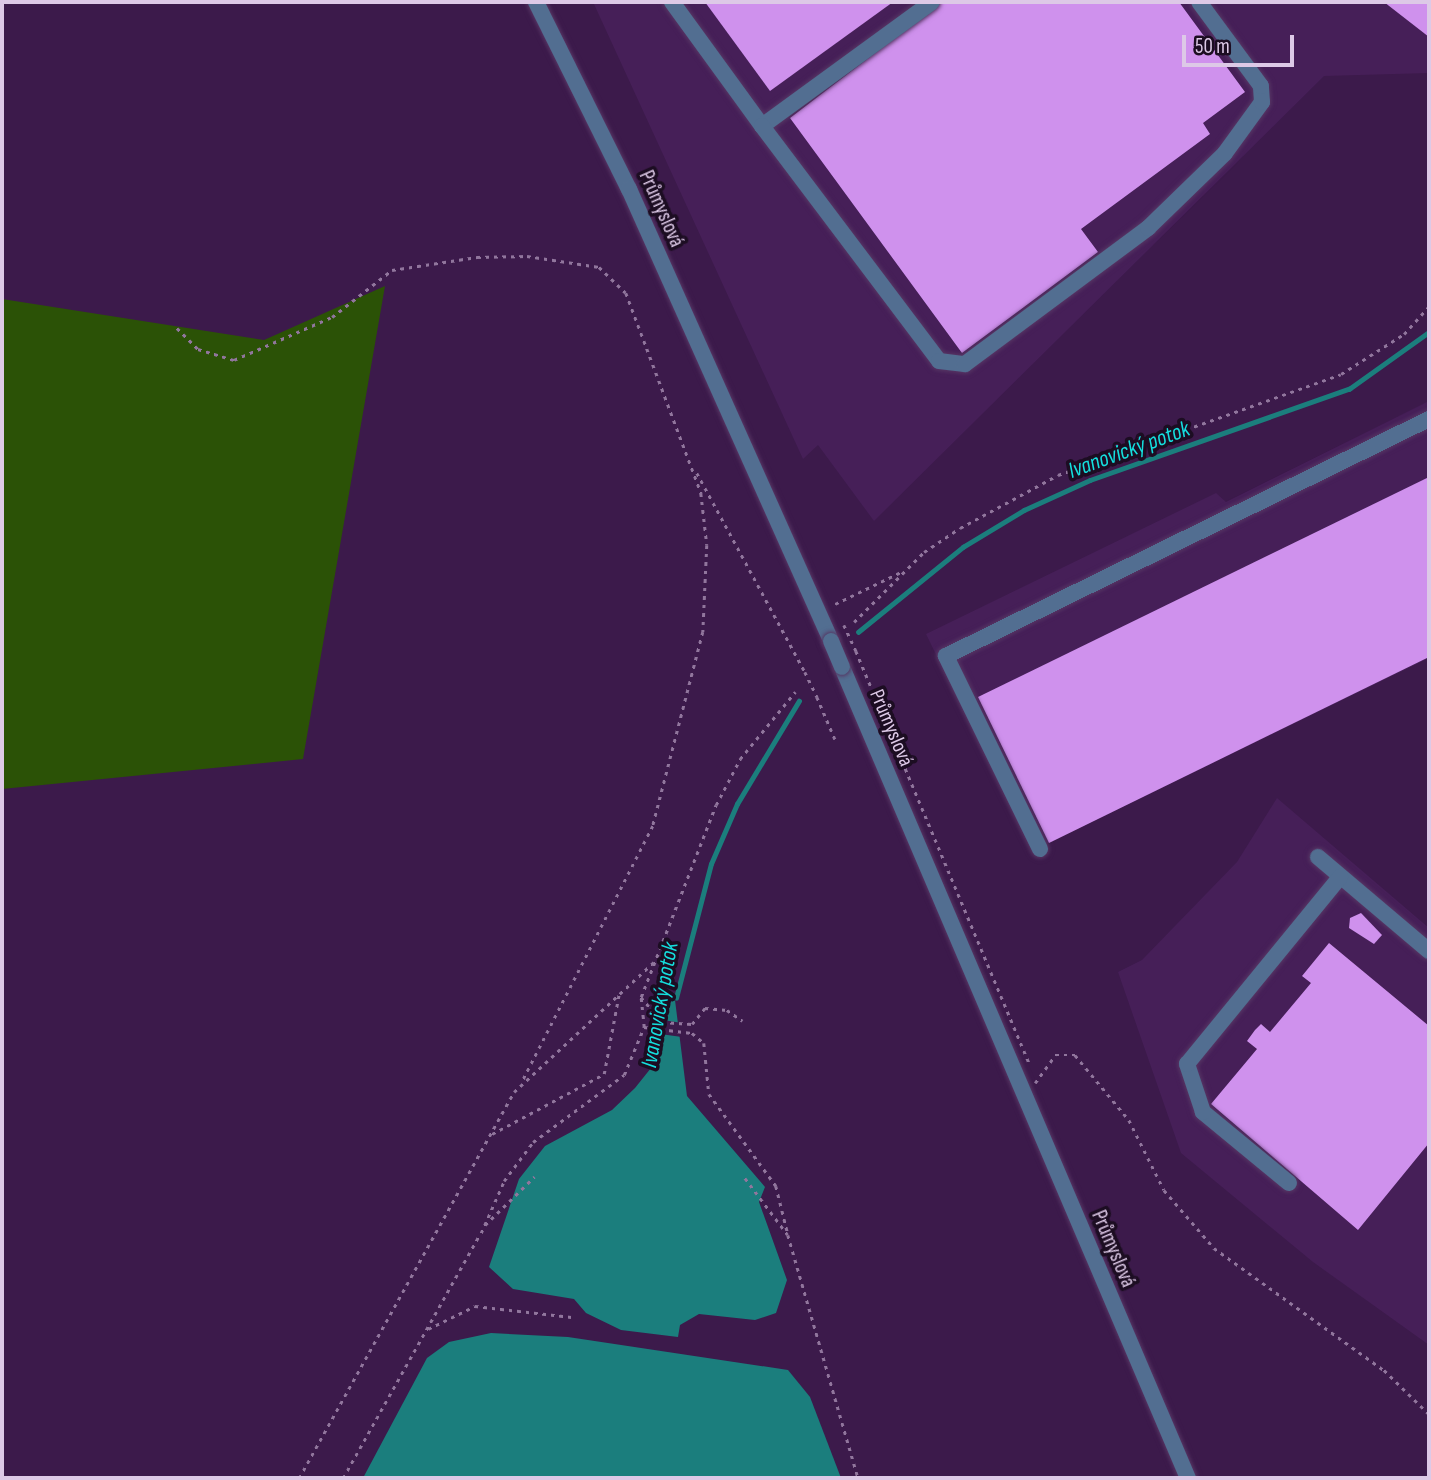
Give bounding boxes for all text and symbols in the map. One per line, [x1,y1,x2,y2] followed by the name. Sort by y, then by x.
[1186,21,1298,65] scale bar
[1195,34,1230,59] text: 50 m
[633,167,689,251] street label: Průmyslová
[1065,415,1193,485] water label: Ivanovický potok
[864,686,918,770] street label: Průmyslová
[635,940,685,1070] water label: Ivanovický potok
[1086,1207,1140,1291] street label: Průmyslová

